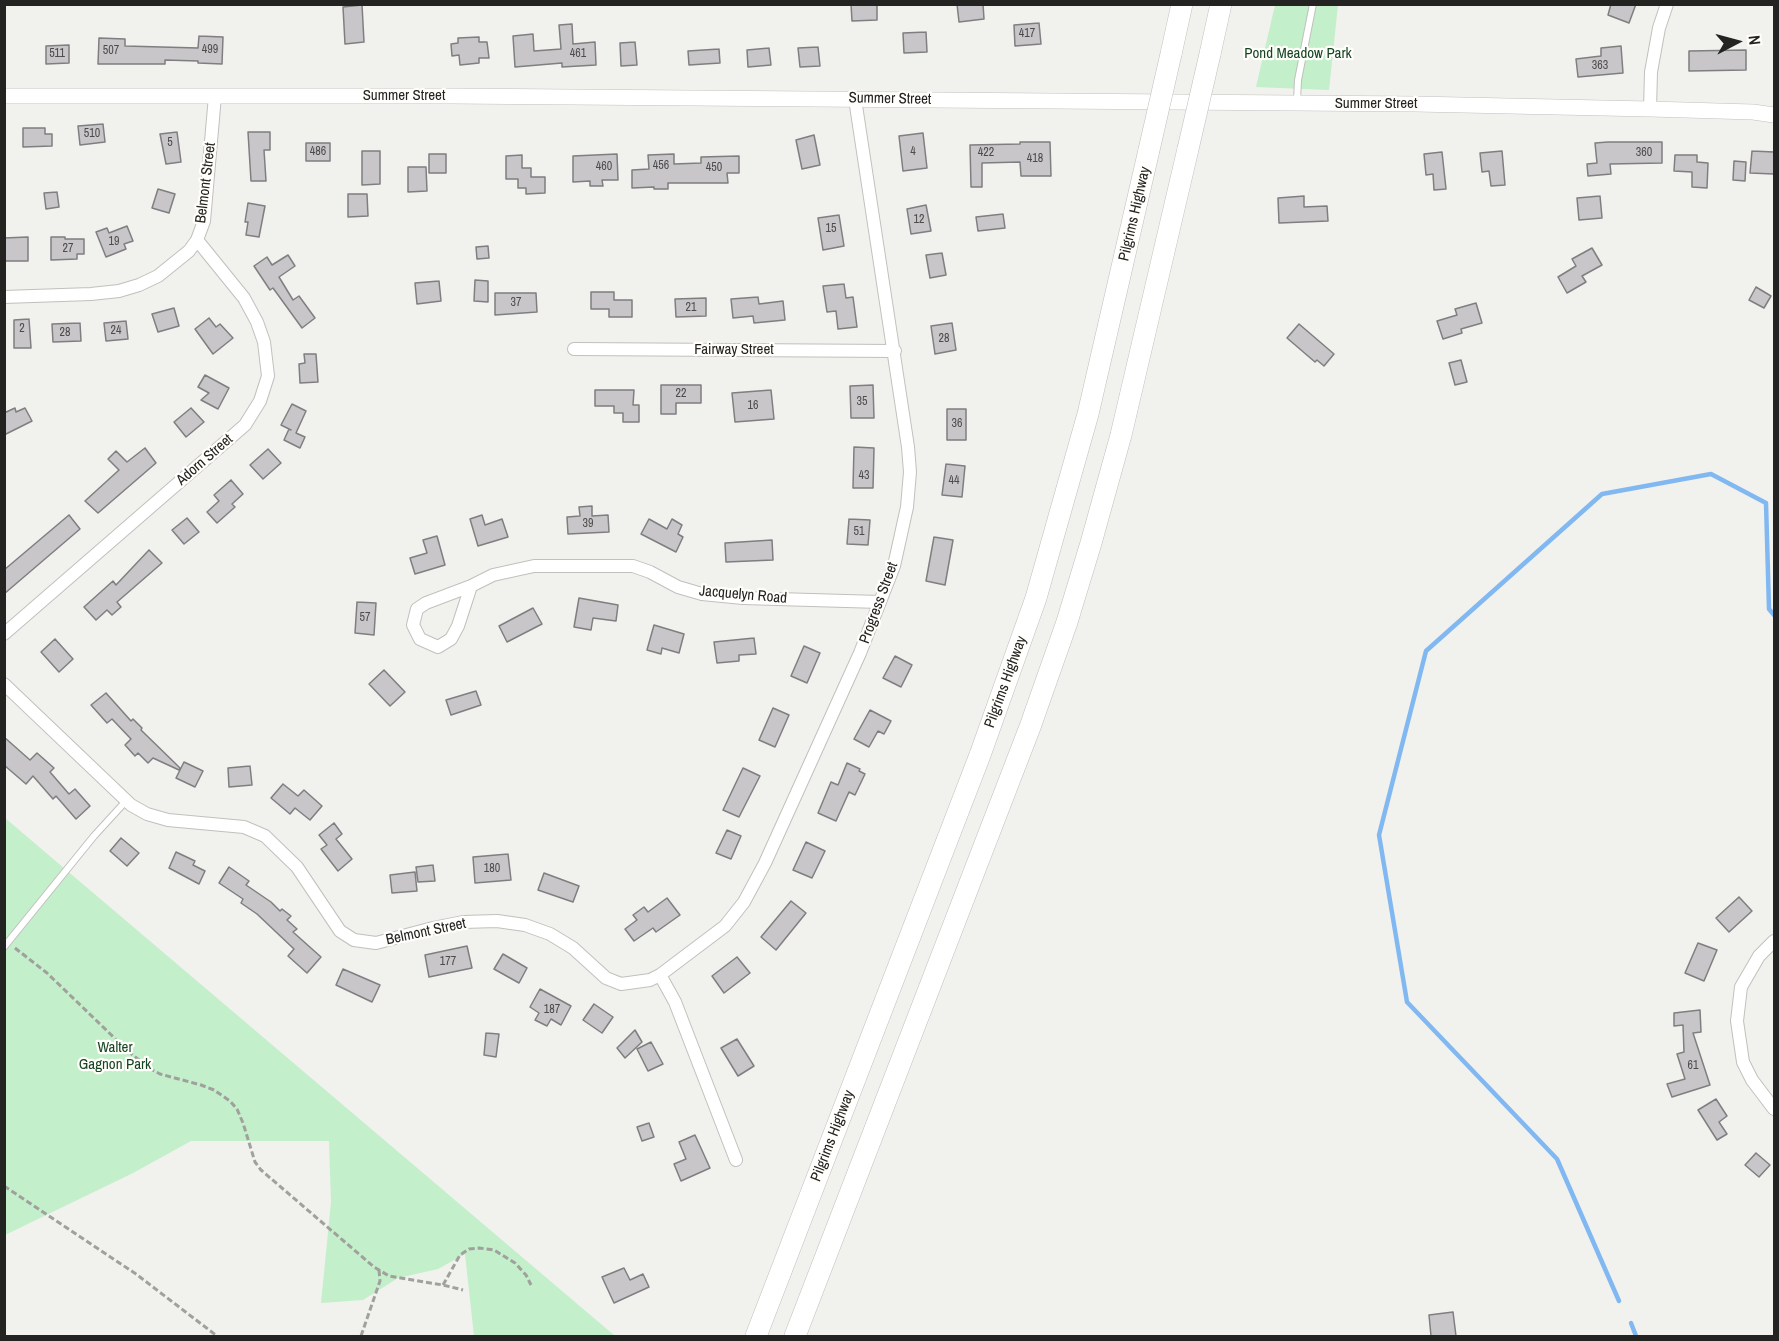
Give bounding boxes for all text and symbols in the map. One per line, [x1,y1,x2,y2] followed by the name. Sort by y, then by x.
[1707,12,1767,72] north arrow
[1019,27,1035,41] house number: 417
[1743,34,1766,46] text: N
[202,43,218,57] house number: 499
[103,44,119,58] house number: 507
[1244,45,1352,63] park label: Pond Meadow Park
[49,47,65,61] house number: 511
[570,47,586,61] house number: 461
[1592,59,1608,73] house number: 363
[363,87,445,105] street label: Summer Street
[848,89,932,109] street label: Summer Street
[1335,95,1417,113] street label: Summer Street
[84,127,100,141] house number: 510
[167,136,173,150] house number: 5
[192,142,220,224] street label: Belmont Street
[310,145,326,159] house number: 486
[910,145,916,159] house number: 4
[978,146,994,160] house number: 422
[1636,146,1652,160] house number: 360
[1027,152,1043,166] house number: 418
[653,159,669,173] house number: 456
[596,160,612,174] house number: 460
[706,161,722,175] house number: 450
[1115,165,1155,263] street label: Pilgrims Highway
[914,213,924,227] house number: 12
[826,222,836,236] house number: 15
[109,235,119,249] house number: 19
[63,242,73,256] house number: 27
[511,296,521,310] house number: 37
[686,301,696,315] house number: 21
[19,322,25,336] house number: 2
[111,324,121,338] house number: 24
[60,326,70,340] house number: 28
[939,332,949,346] house number: 28
[694,341,774,359] street label: Fairway Street
[676,387,686,401] house number: 22
[857,395,867,409] house number: 35
[748,399,758,413] house number: 16
[952,417,962,431] house number: 36
[173,431,237,489] street label: Adorn Street
[859,469,869,483] house number: 43
[949,474,959,488] house number: 44
[583,517,593,531] house number: 39
[854,525,864,539] house number: 51
[856,560,902,646] street label: Progress Street
[698,582,788,608] street label: Jacquelyn Road
[360,611,370,625] house number: 57
[981,634,1031,730] street label: Pilgrims Highway
[484,862,500,876] house number: 180
[384,915,468,949] street label: Belmont Street
[440,955,456,969] house number: 177
[544,1003,560,1017] house number: 187
[79,1039,151,1074] park label: Walter Gagnon Park
[1688,1059,1698,1073] house number: 61
[807,1088,859,1184] street label: Pilgrims Highway

